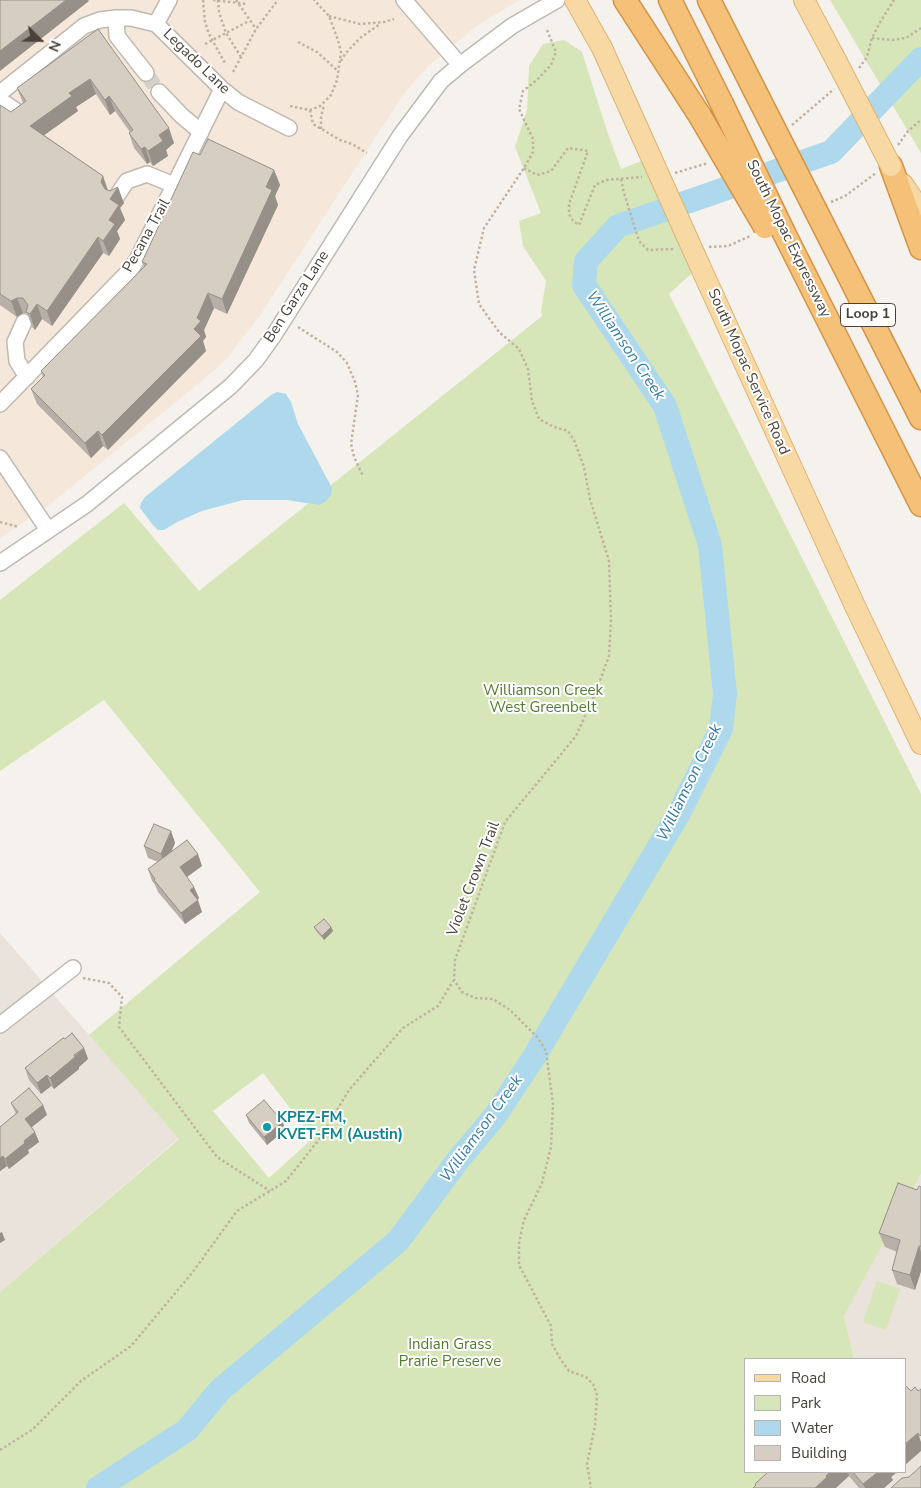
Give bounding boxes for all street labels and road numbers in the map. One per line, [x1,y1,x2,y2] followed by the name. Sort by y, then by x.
[159,26,233,98] street label: Legado Lane
[742,157,834,321] street label: South Mopac Expressway
[119,196,175,276] street label: Pecana Trail
[261,248,333,346] street label: Ben Garza Lane
[703,286,793,458] street label: South Mopac Service Road
[840,304,896,326] road number: Loop 1
[444,819,504,939] street label: Violet Crown Trail

